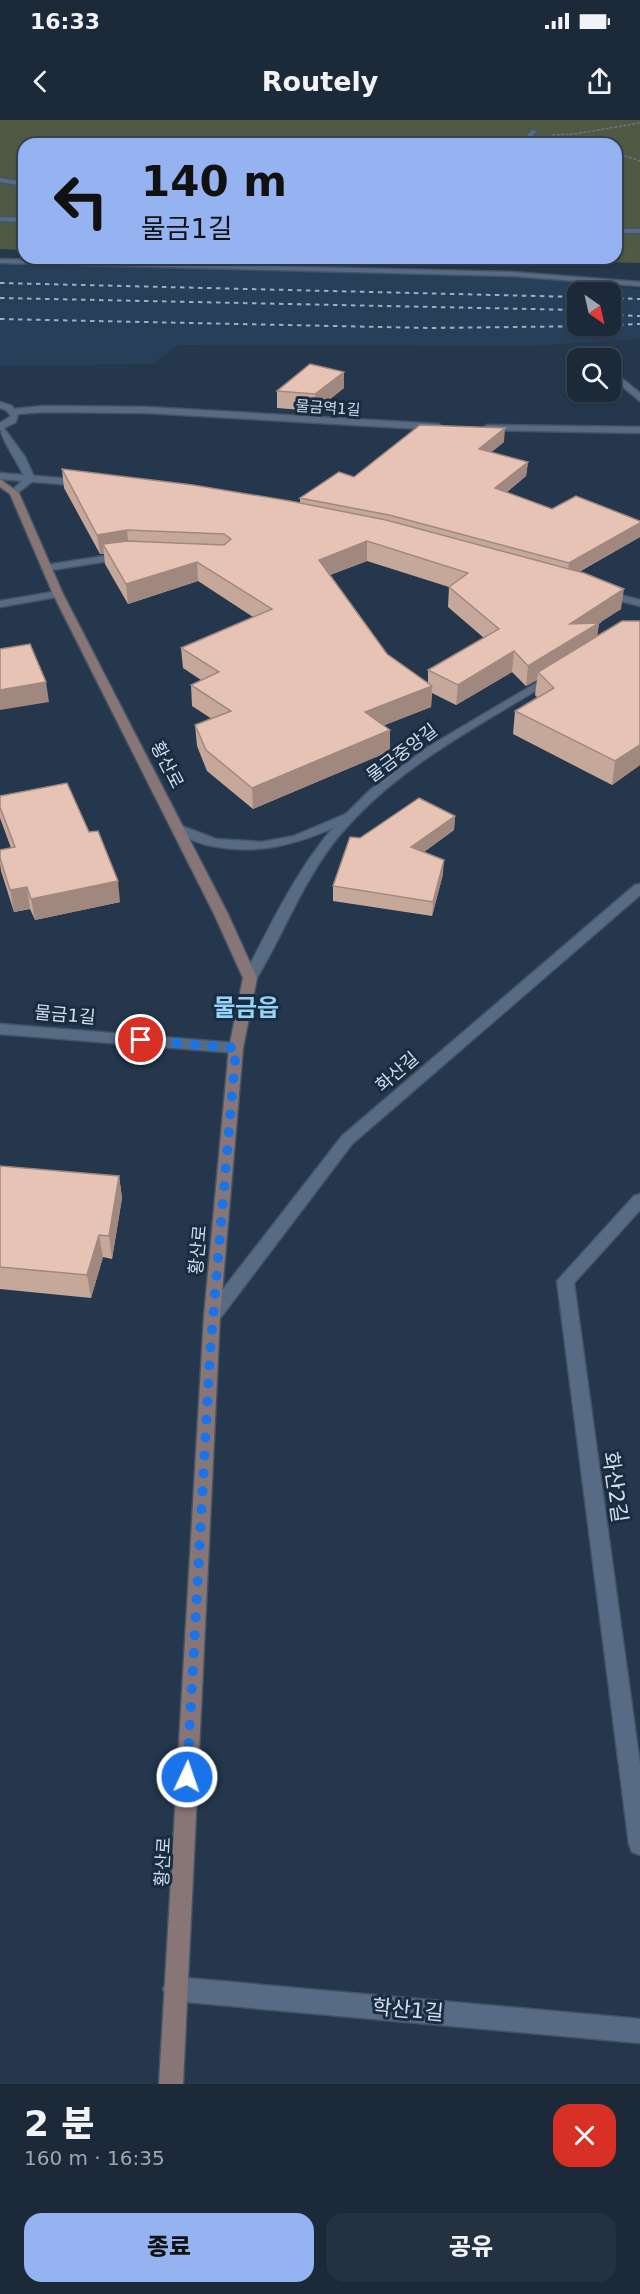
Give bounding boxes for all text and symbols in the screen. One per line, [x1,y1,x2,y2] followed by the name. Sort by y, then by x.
[30,9,100,34] text: 16:33
[24,65,57,98] icon: back
[583,65,616,98] icon: share
[262,66,378,97] text: Routely
[141,157,287,206] text: 140 m
[42,162,120,240] icon: left
[141,213,233,244] text: 물금1길
[567,282,621,336] north arrow
[567,282,621,402] map controls
[567,348,621,402] button: search
[295,397,361,419] street label: 물금역1길
[362,719,441,786] street label: 물금중앙길
[147,738,188,792] street label: 황산로
[213,994,279,1022] district label: 물금읍
[34,1001,96,1028] street label: 물금1길
[115,1014,166,1065] pin
[124,1023,157,1056] icon: arrive
[371,1047,422,1096] street label: 화산길
[185,1224,210,1276] street label: 황산로
[598,1450,632,1524] street label: 화산2길
[155,1745,219,1809] position arrow
[151,1837,174,1887] street label: 황산로
[371,1995,445,2025] street label: 학산1길
[24,2103,95,2144] text: 2 분
[553,2104,616,2167] button: close
[24,2146,165,2170] text: 160 m · 16:35
[24,2213,314,2282] button: 종료
[326,2213,616,2282] button: 공유

